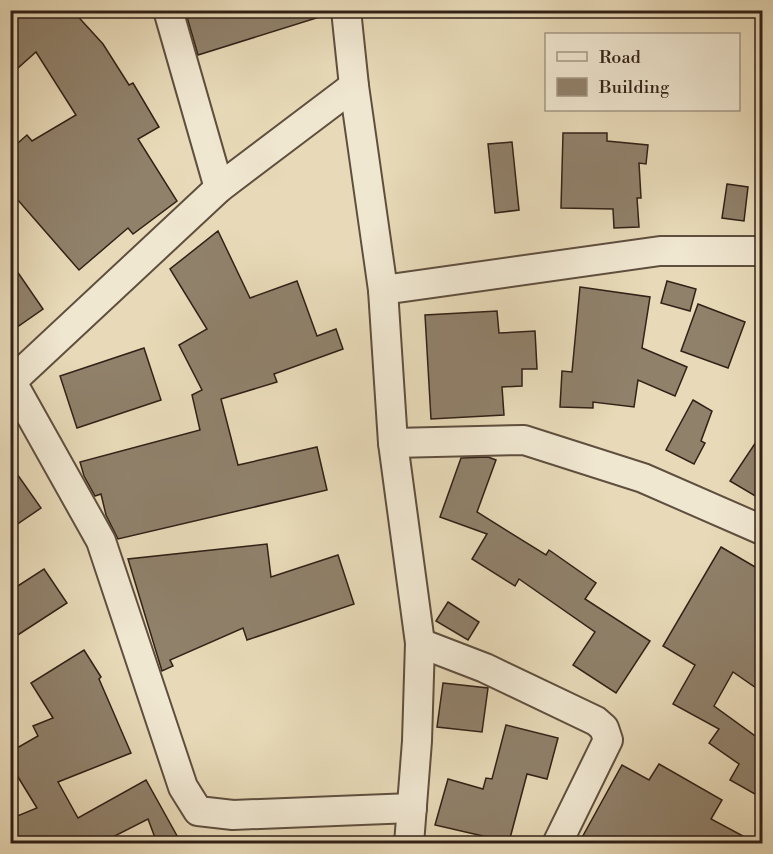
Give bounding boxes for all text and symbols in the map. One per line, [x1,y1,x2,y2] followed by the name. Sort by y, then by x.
[545,33,740,111] legend
[599,46,642,69] text: Road
[598,76,670,99] text: Building

